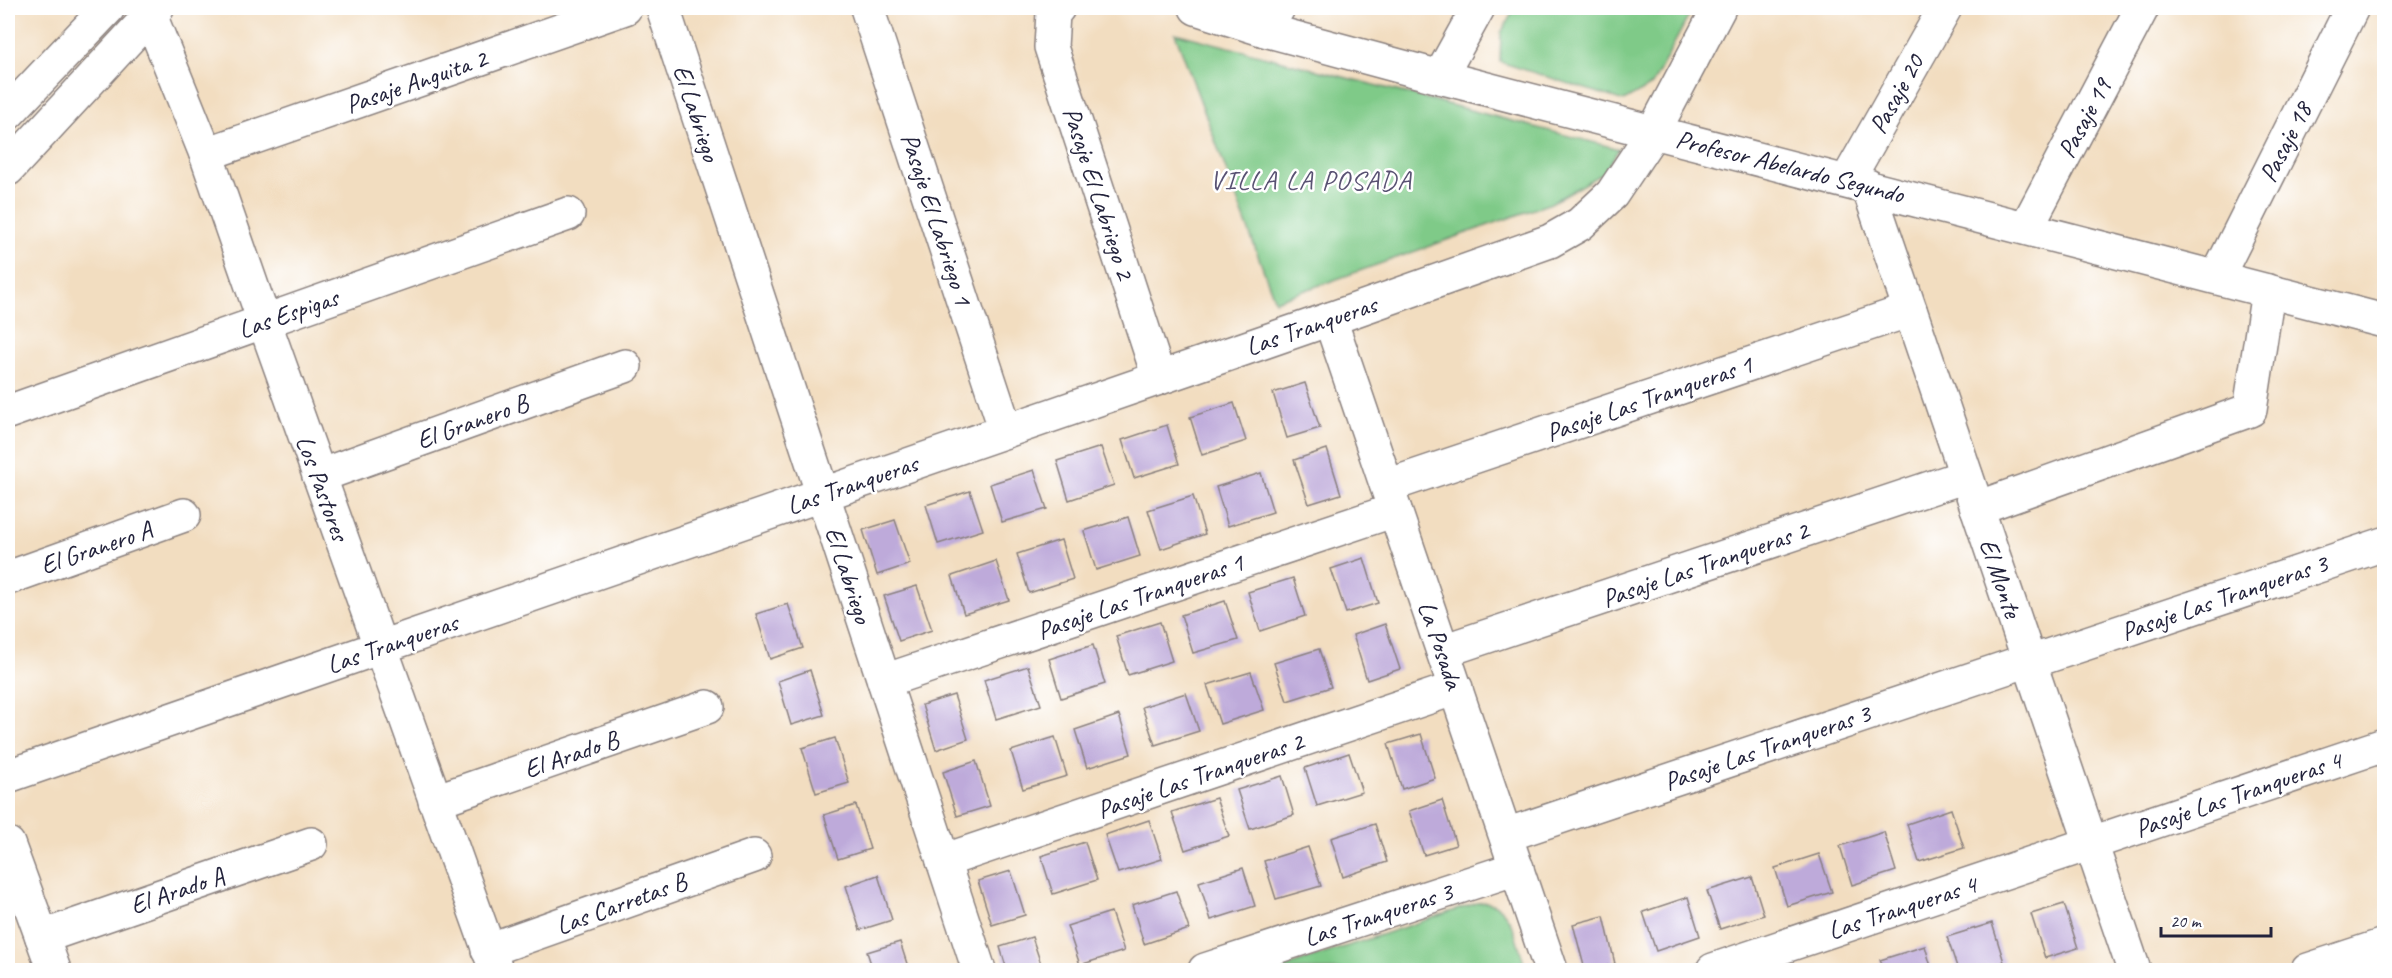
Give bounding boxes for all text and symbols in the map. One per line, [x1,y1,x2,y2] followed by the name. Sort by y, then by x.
[341,41,493,121] street label: Pasaje Anguita 2
[1861,47,1933,139] street label: Pasaje 20
[665,61,728,167] street label: El Labriego
[2050,71,2120,164] street label: Pasaje 19
[2251,95,2321,188] street label: Pasaje 18
[1055,103,1143,286] street label: Pasaje El Labriego 2
[1673,122,1909,211] street label: Profesor Abelardo Segundo
[893,129,980,311] street label: Pasaje El Labriego 1
[1210,163,1412,197] district label: VILLA LA POSADA
[234,280,345,346] street label: Las Espigas
[1241,287,1383,363] street label: Las Tranqueras
[1542,347,1758,449] street label: Pasaje Las Tranqueras 1
[412,386,534,457] street label: El Granero B
[288,431,358,547] street label: Los Pastores
[782,446,924,522] street label: Las Tranqueras
[36,512,158,582] street label: El Granero A
[1598,513,1815,615] street label: Pasaje Las Tranqueras 2
[817,523,880,629] street label: El Labriego
[1972,534,2030,623] street label: El Monte
[1033,545,1249,647] street label: Pasaje Las Tranqueras 1
[2117,546,2334,648] street label: Pasaje Las Tranqueras 3
[1410,597,1471,695] street label: La Posada
[322,605,464,681] street label: Las Tranqueras
[1660,696,1877,798] street label: Pasaje Las Tranqueras 3
[520,723,624,786] street label: El Arado B
[1093,724,1310,826] street label: Pasaje Las Tranqueras 2
[2131,743,2348,845] street label: Pasaje Las Tranqueras 4
[126,859,229,922] street label: El Arado A
[551,864,692,942] street label: Las Carretas B
[1824,867,1983,947] street label: Las Tranqueras 4
[1300,874,1459,954] street label: Las Tranqueras 3
[2161,900,2270,938] scale bar
[2170,910,2203,932] text: 20 m

